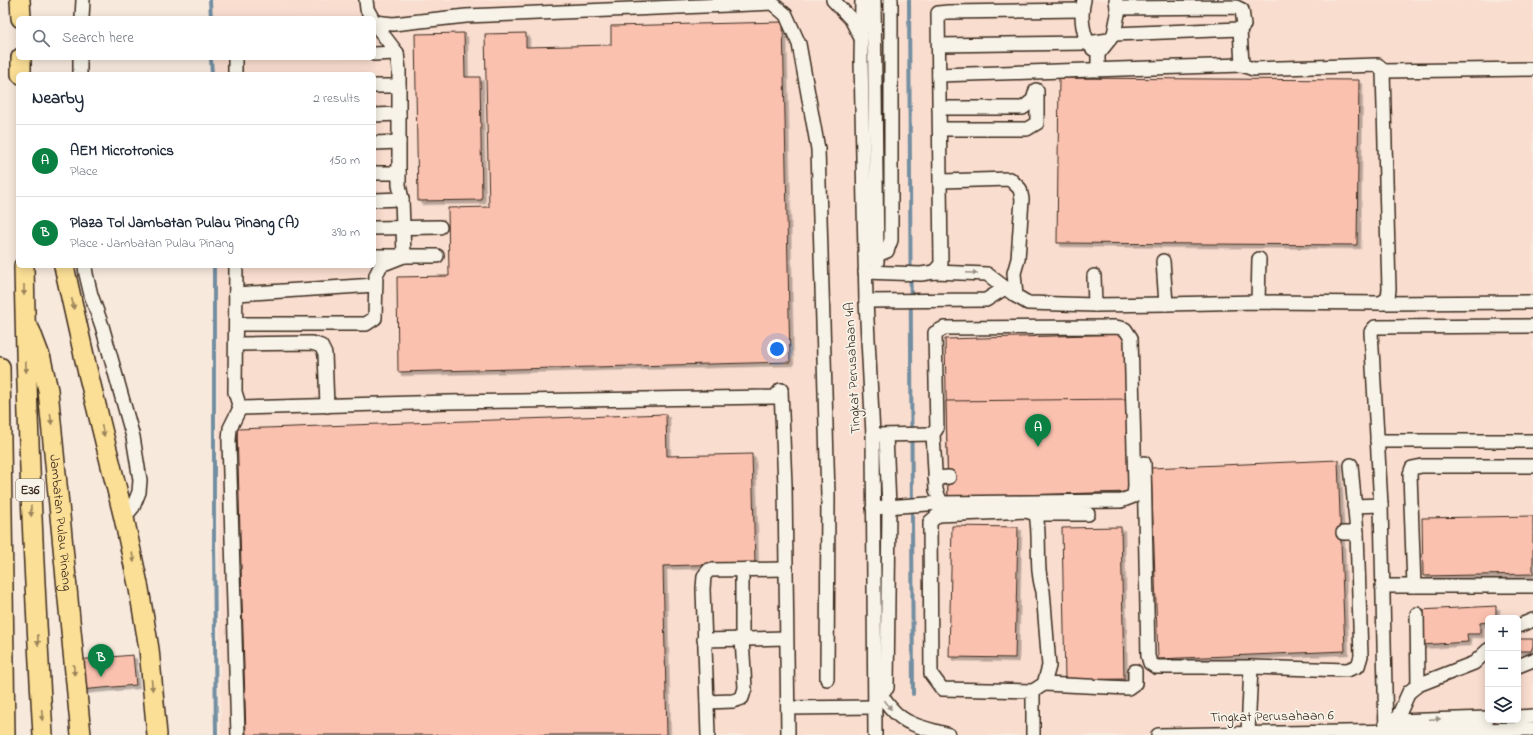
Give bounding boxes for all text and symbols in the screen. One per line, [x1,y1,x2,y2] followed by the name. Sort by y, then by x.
[16,16,376,60] search box
[30,27,52,49] icon: search
[62,27,134,49] text: Search here
[32,86,84,111] text: Nearby
[313,89,360,108] text: 2 results
[70,140,174,162] text: AEM Microtronics
[41,151,49,170] text: A
[329,151,360,170] text: 150 m
[70,162,98,181] text: Place
[70,212,299,234] text: Plaza Tol Jambatan Pulau Pinang (A)
[41,223,49,242] text: B
[332,223,360,242] text: 390 m
[70,234,234,253] text: Place · Jambatan Pulau Pinang
[966,270,979,276] one-way arrow
[21,284,27,297] one-way arrow
[70,298,76,310] one-way arrow
[839,301,868,435] street label: Tingkat Perusahaan 4A
[767,339,787,359] your location
[23,361,29,374] one-way arrow
[47,413,54,425] one-way arrow
[1025,414,1051,447] pin: A
[100,424,106,437] one-way arrow
[44,453,78,592] street label: Jambatan Pulau Pinang
[16,479,44,501] road number: E36
[28,505,34,518] one-way arrow
[130,551,136,563] one-way arrow
[1485,615,1521,723] map controls
[1485,615,1521,651] button: +
[34,634,41,646] one-way arrow
[88,644,114,677] pin: B
[1485,651,1521,687] button: −
[71,664,78,676] one-way arrow
[149,679,155,691] one-way arrow
[1485,687,1521,723] button: layers
[884,699,893,710] one-way arrow
[1210,705,1334,730] street label: Tingkat Perusahaan 6
[39,709,45,722] one-way arrow
[1429,716,1441,723] one-way arrow

